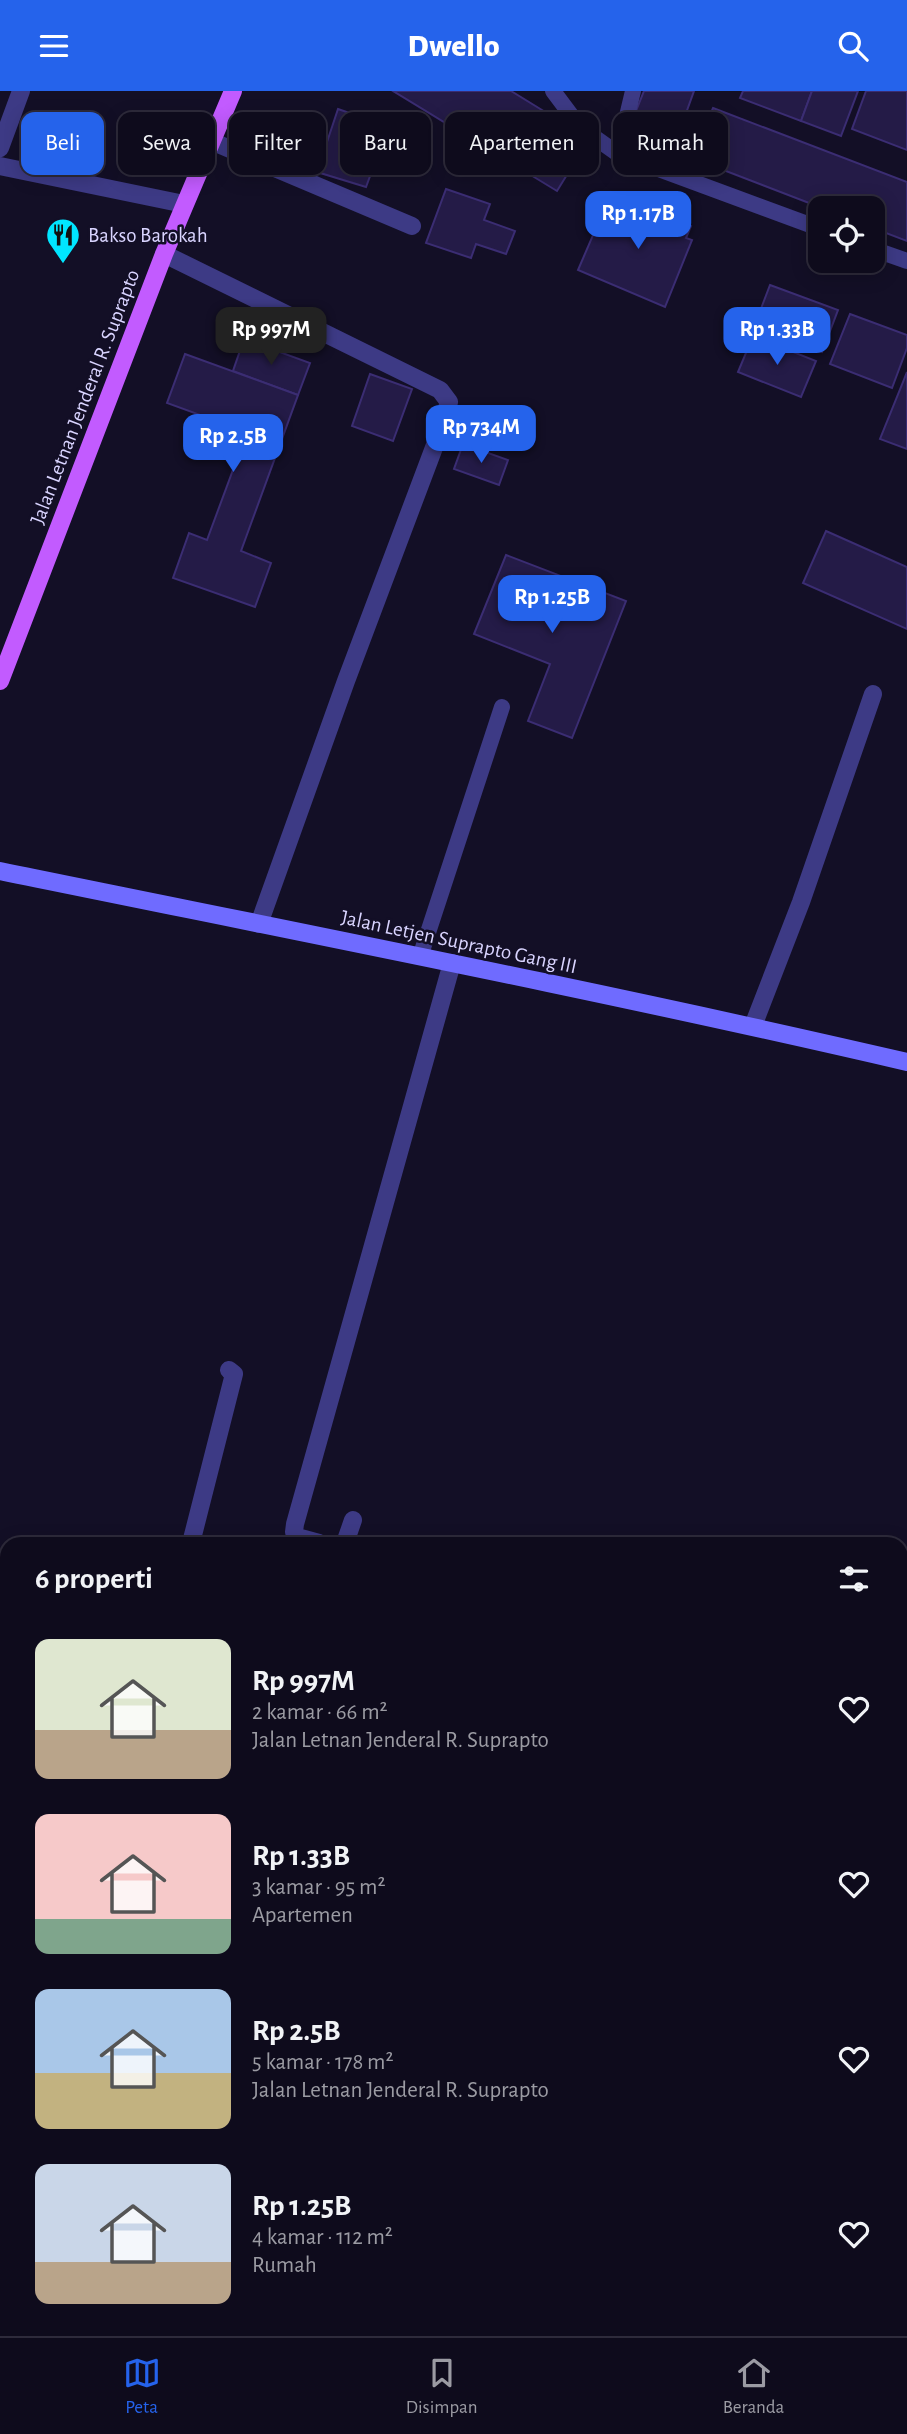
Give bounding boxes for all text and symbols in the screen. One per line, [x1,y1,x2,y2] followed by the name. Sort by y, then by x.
[35,27,73,65] icon: menu
[834,27,872,65] icon: search
[407,30,500,62] text: Dwello
[21,112,104,175] chip: Beli
[118,112,215,175] chip: Sewa
[229,112,326,175] chip: Filter
[340,112,431,175] chip: Baru
[445,112,599,175] chip: Apartemen
[613,112,728,175] chip: Rumah
[566,191,710,251] pin: Rp 1.17B
[808,196,885,273] map controls
[808,196,885,273] button: locate
[601,202,675,225] text: Rp 1.17B
[44,216,82,265] restaurant icon: Bakso Barokah
[88,225,208,246] place label: Bakso Barokah
[27,267,143,527] street label: Jalan Letnan Jenderal R. Suprapto
[206,307,336,367] pin: Rp 997M
[705,307,849,367] pin: Rp 1.33B
[232,318,310,341] text: Rp 997M
[739,318,815,341] text: Rp 1.33B
[416,405,546,465] pin: Rp 734M
[168,415,298,474] pin: Rp 2.5B
[442,416,520,439] text: Rp 734M
[199,425,267,448] text: Rp 2.5B
[480,575,624,635] pin: Rp 1.25B
[514,586,590,609] text: Rp 1.25B
[339,907,579,977] street label: Jalan Letjen Suprapto Gang III
[835,1560,873,1598] icon: filters
[35,1564,153,1594] text: 6 properti
[252,1666,355,1696] text: Rp 997M
[91,1667,175,1751] icon: home
[835,1690,873,1728] icon: heart
[252,1701,388,1724] text: 2 kamar · 66 m²
[252,1729,549,1752] text: Jalan Letnan Jenderal R. Suprapto
[252,1841,350,1871] text: Rp 1.33B
[91,1842,175,1926] icon: home
[835,1865,873,1903] icon: heart
[252,1876,385,1899] text: 3 kamar · 95 m²
[252,1904,353,1927] text: Apartemen
[252,2016,341,2046] text: Rp 2.5B
[91,2017,175,2101] icon: home
[835,2040,873,2078] icon: heart
[252,2051,394,2074] text: 5 kamar · 178 m²
[252,2079,549,2102] text: Jalan Letnan Jenderal R. Suprapto
[252,2191,351,2221] text: Rp 1.25B
[91,2192,175,2276] icon: home
[835,2215,873,2253] icon: heart
[252,2226,393,2249] text: 4 kamar · 112 m²
[252,2254,317,2277] text: Rumah
[123,2354,161,2419] tab: Peta
[406,2354,478,2419] tab: Disimpan
[723,2354,784,2419] tab: Beranda

